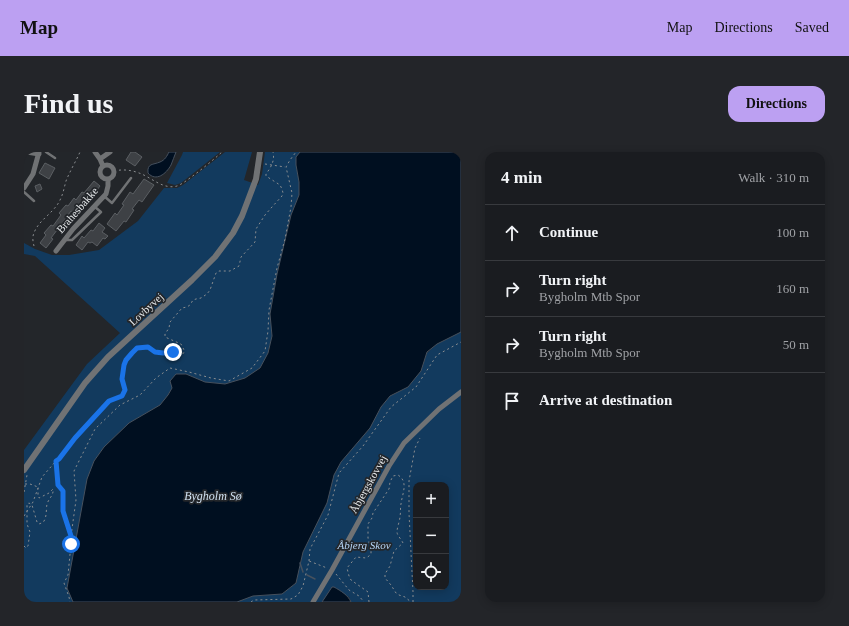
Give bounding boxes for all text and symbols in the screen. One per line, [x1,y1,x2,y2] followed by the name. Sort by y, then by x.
[20,17,58,38] text: Map
[667,20,692,35] text: Map
[714,20,773,35] text: Directions
[795,20,829,35] text: Saved
[728,86,825,122] button: Directions
[24,88,114,119] text: Find us
[501,168,542,187] text: 4 min
[738,170,809,185] text: Walk · 310 m
[54,185,100,235] street label: Brahesbakke
[501,222,523,244] icon: ahead
[539,224,598,240] text: Continue
[776,225,809,240] text: 100 m
[539,272,606,288] text: Turn right
[501,278,523,300] icon: right
[776,281,809,296] text: 160 m
[539,289,640,304] text: Bygholm Mtb Spor
[126,290,166,328] street label: Lovbyvej
[539,328,606,344] text: Turn right
[501,334,523,356] icon: right
[783,337,809,352] text: 50 m
[164,343,182,361] route end
[539,345,640,360] text: Bygholm Mtb Spor
[501,390,523,412] icon: arrive
[539,392,672,408] text: Arrive at destination
[347,453,389,515] street label: Åbjergskovvej
[413,482,449,590] map controls
[413,482,449,518] button: +
[184,489,243,503] water label: Bygholm Sø
[413,518,449,554] button: −
[62,535,80,553] route start
[336,539,391,551] park label: Åbjerg Skov
[413,554,449,590] button: locate

